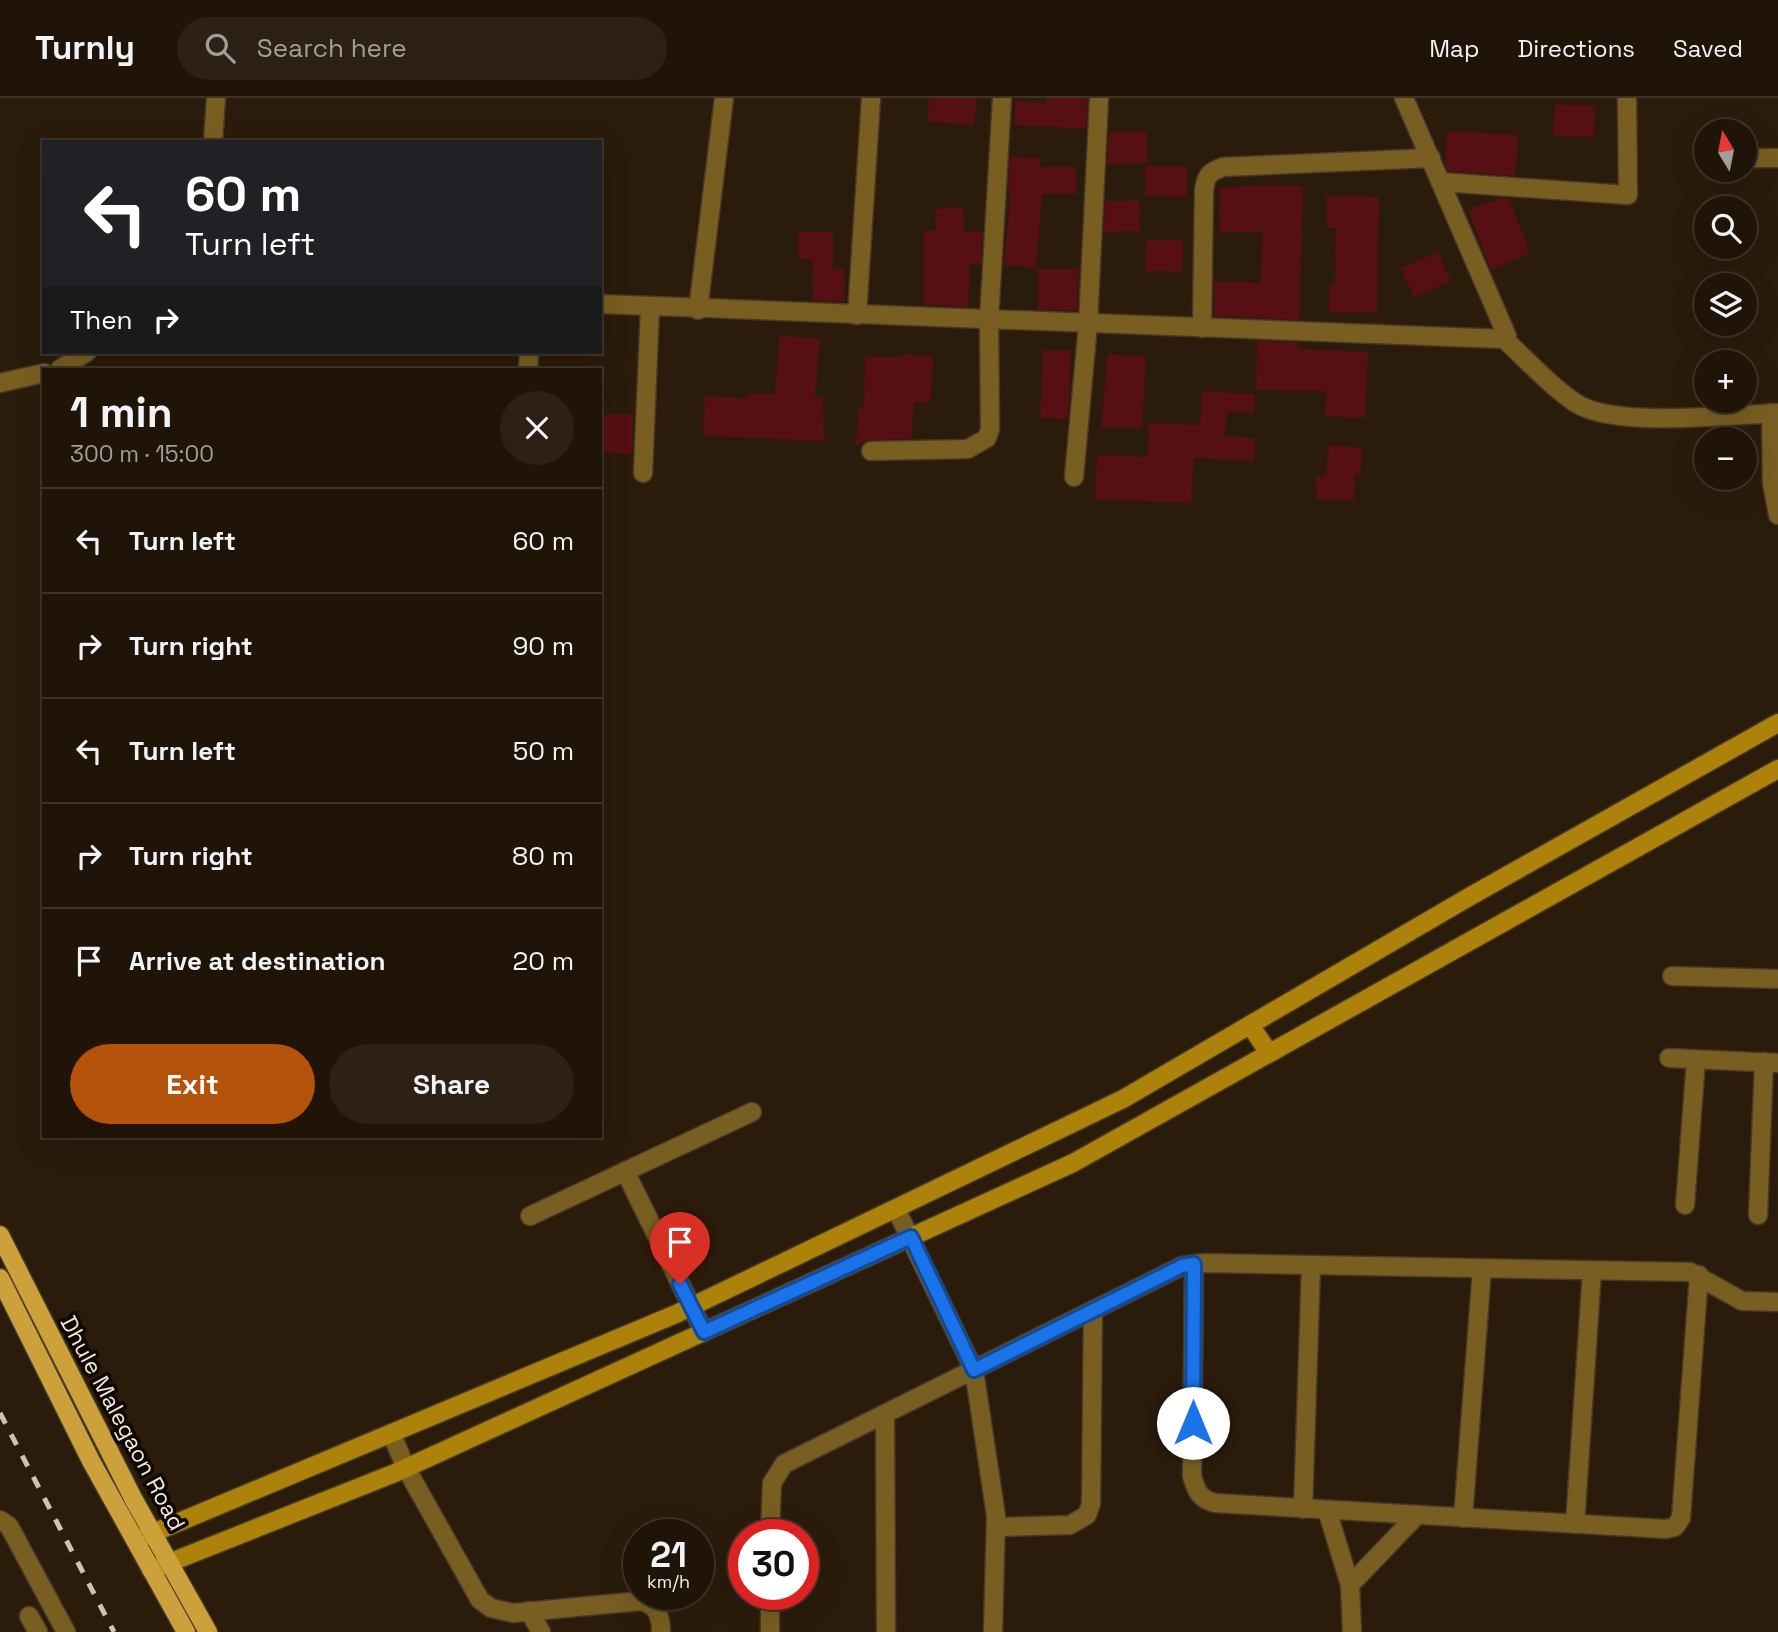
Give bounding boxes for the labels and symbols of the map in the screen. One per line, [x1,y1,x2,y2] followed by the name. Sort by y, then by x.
[1694,119,1757,182] north arrow
[650,1212,710,1284] pin
[54,1310,192,1536] street label: Dhule Malegaon Road
[1156,1386,1230,1460] position arrow
[728,1519,819,1610] speed limit sign: 30

